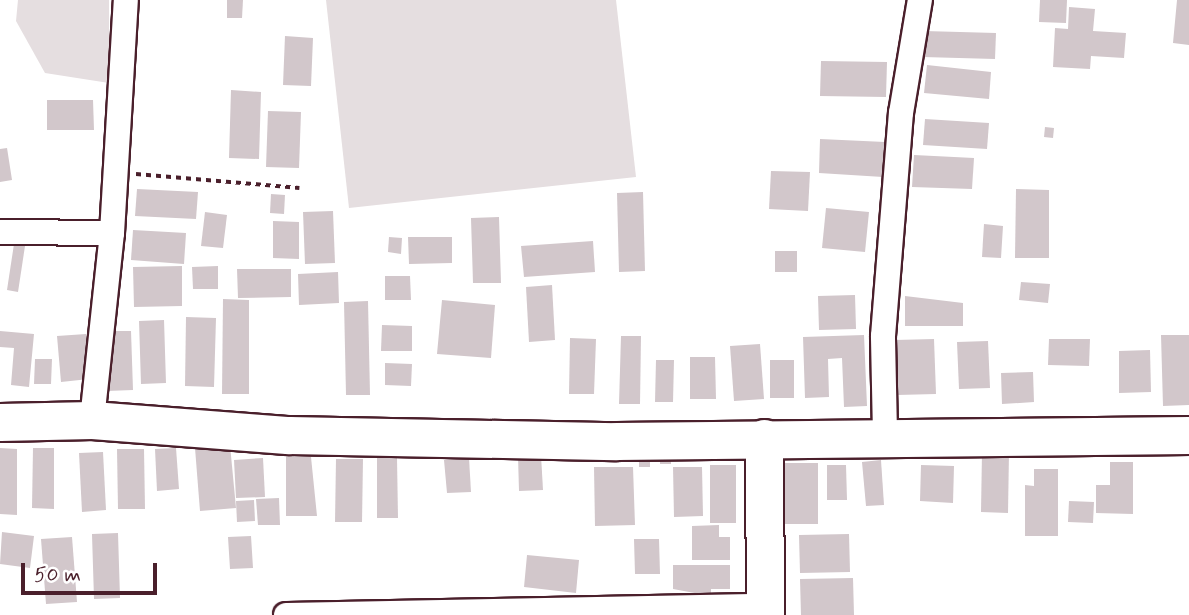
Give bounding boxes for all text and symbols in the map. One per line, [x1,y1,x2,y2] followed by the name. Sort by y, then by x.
[24,548,161,592] scale bar
[34,561,81,589] text: 50 m

